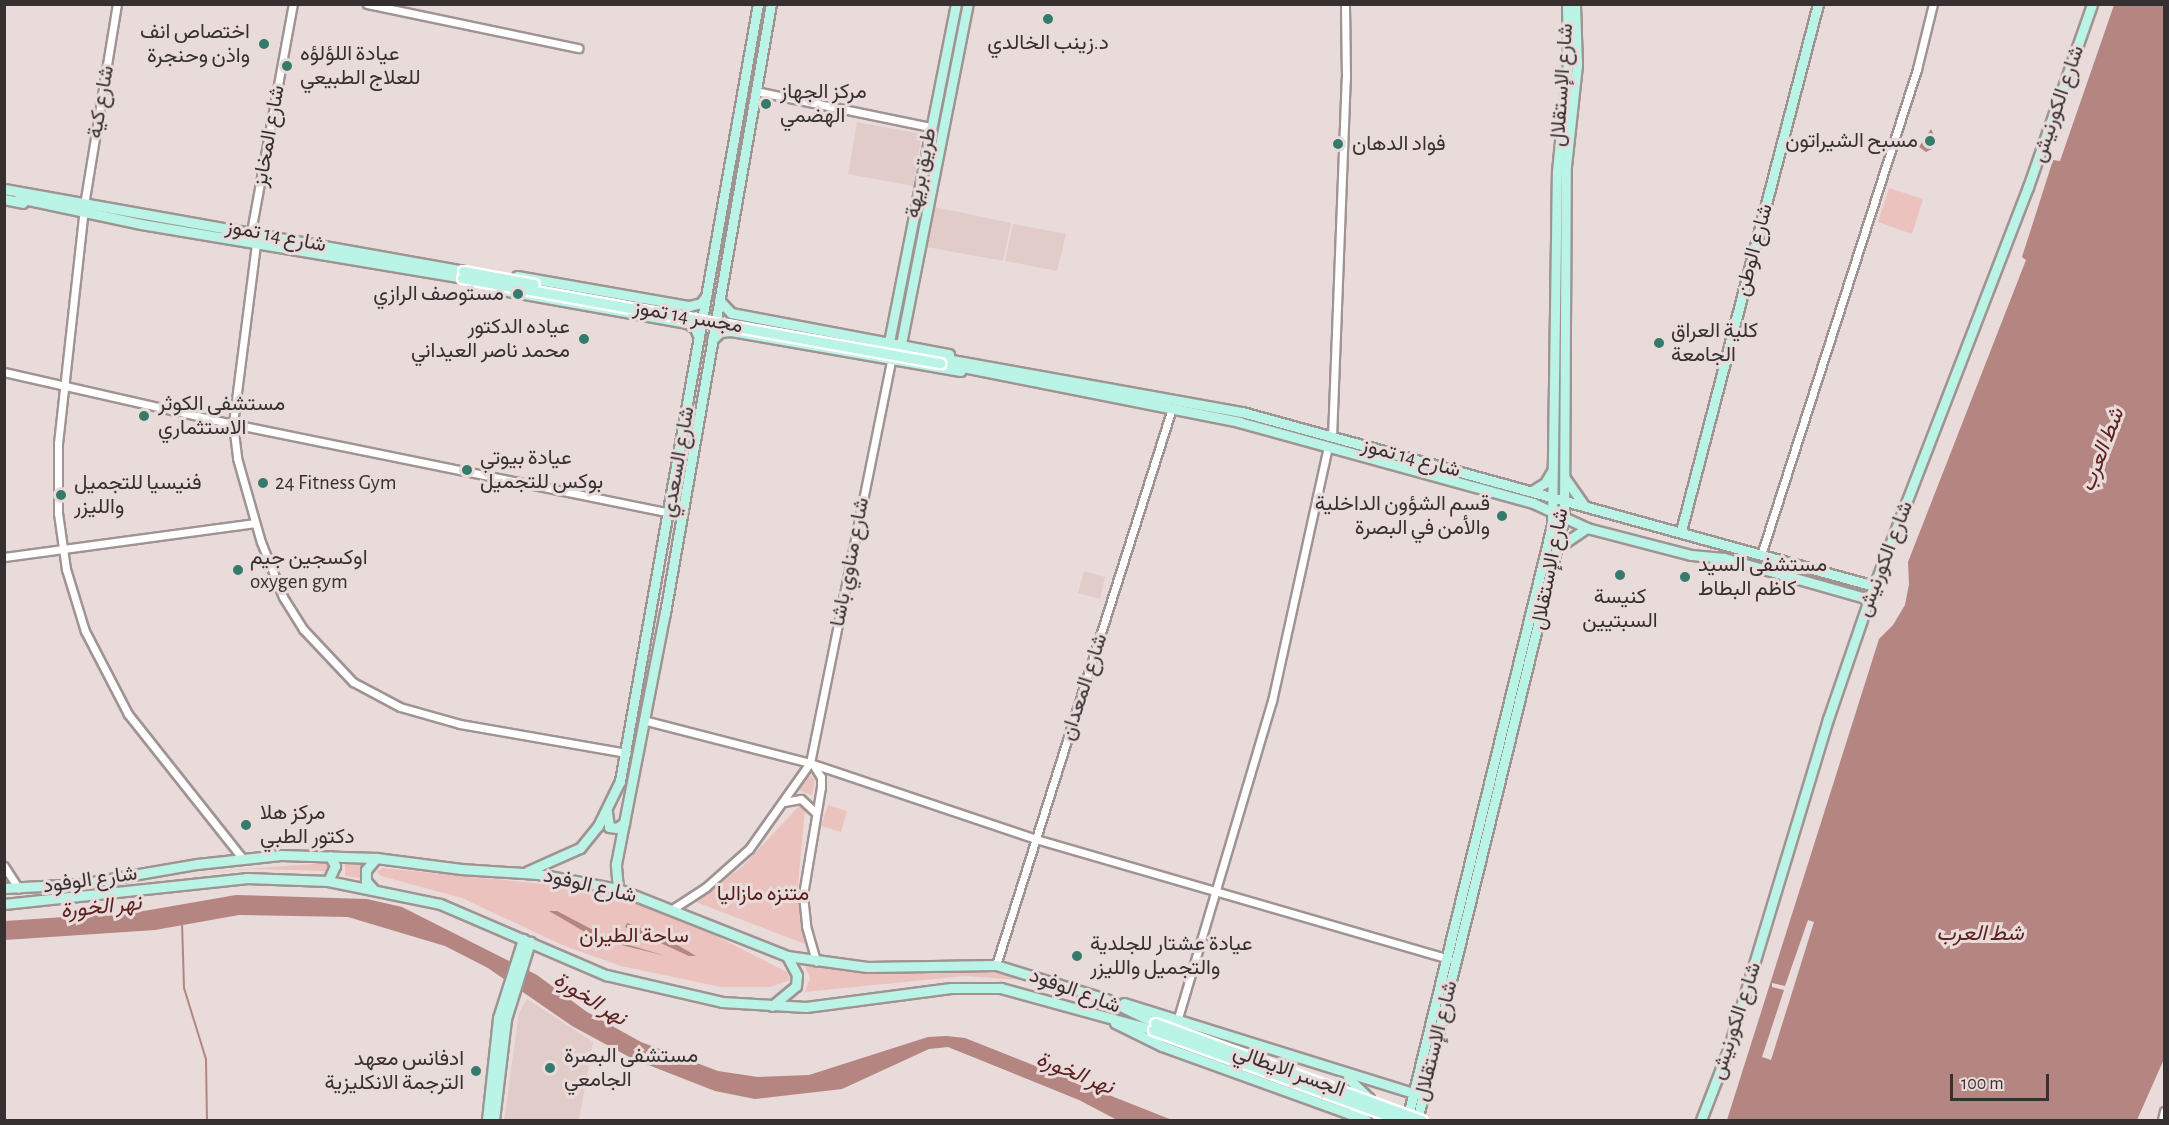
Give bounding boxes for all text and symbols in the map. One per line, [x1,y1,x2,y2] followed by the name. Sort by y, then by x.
[1039,10,1057,28] marker: د.زينب الخالدي
[140,19,250,69] place label: اختصاص انف واذن وحنجرة
[1545,22,1579,148] street label: شارع الإستقلال
[987,30,1109,56] place label: د.زينب الخالدي
[255,35,273,53] marker: اختصاص انف واذن وحنجرة
[300,41,421,91] place label: عيادة اللؤلؤه للعلاج الطبيعي
[2026,42,2090,166] street label: شارع الكورنيش
[278,57,296,75] marker: عيادة اللؤلؤه للعلاج الطبيعي
[82,64,120,140] street label: شارع كية
[780,79,867,129] place label: مركز الجهاز الهضمي
[248,83,290,189] street label: شارع المخابز
[757,95,775,113] marker: مركز الجهاز الهضمي
[900,126,942,220] street label: طريق بريهة
[1785,128,1918,154] place label: مسبح الشيراتون
[1352,131,1446,157] place label: فواد الدهان
[1923,134,1937,148] marker: مسبح الشيراتون
[1329,135,1347,153] marker: فواد الدهان
[1730,201,1778,299] street label: شارع الوطن
[224,214,328,258] street label: شارع 14 تموز
[373,281,504,307] place label: مستوصف الرازي
[509,285,527,303] marker: مستوصف الرازي
[631,295,745,339] street label: مجسر 14 تموز
[411,314,570,364] place label: عياده الدكتور محمد ناصر العيداني
[1671,318,1758,368] place label: كلية العراق الجامعة
[575,330,593,348] marker: عياده الدكتور محمد ناصر العيداني
[1652,336,1666,350] marker: كلية العراق الجامعة
[158,391,285,441] place label: مستشفى الكوثر الاستثماري
[656,404,700,520] street label: شارع السعدي
[2074,404,2130,496] water label: شط العرب
[135,407,153,425] marker: مستشفى الكوثر الاستثماري
[1359,433,1463,483] street label: شارع 14 تموز
[480,445,603,495] place label: عيادة بيوتي بوكس للتجميل
[458,461,476,479] marker: عيادة بيوتي بوكس للتجميل
[74,470,202,520] place label: فنيسيا للتجميل والليزر
[275,470,396,496] place label: 24 Fitness Gym
[256,476,270,490] marker: 24 Fitness Gym
[52,486,70,504] marker: فنيسيا للتجميل والليزر
[1315,491,1490,541] place label: قسم الشؤون الداخلية والأمن في البصرة
[825,495,875,629] street label: شارع مناوي باشا
[1851,498,1919,620] street label: شارع الكورنيش
[1526,506,1574,632] street label: شارع الإستقلال
[1495,509,1509,523] marker: قسم الشؤون الداخلية والأمن في البصرة
[250,545,368,595] place label: اوكسجين جيم oxygen gym
[1698,552,1827,602] place label: مستشفى السيد كاظم البطاط
[231,563,245,577] marker: اوكسجين جيم oxygen gym
[1613,568,1627,582] marker: كنيسة السبتيين
[1676,568,1694,586] marker: مستشفى السيد كاظم البطاط
[1582,584,1658,634] place label: كنيسة السبتيين
[1055,630,1113,744] street label: شارع المعدان
[260,800,355,850] place label: مركز هلا دكتور الطبي
[237,816,255,834] marker: مركز هلا دكتور الطبي
[41,861,139,899] street label: شارع الوفود
[541,863,639,909] street label: شارع الوفود
[717,881,809,907] park label: متنزه مازاليا
[59,890,143,924] water label: نهر الخورة
[1936,921,2024,947] water label: شط العرب
[579,923,689,949] park label: ساحة الطيران
[1090,931,1253,981] place label: عيادة عشتار للجلدية والتجميل والليزر
[1068,947,1086,965] marker: عيادة عشتار للجلدية والتجميل والليزر
[1705,959,1767,1083] street label: شارع الكورنيش
[1026,963,1124,1019] street label: شارع الوفود
[549,966,631,1032] water label: نهر الخورة
[1409,978,1463,1104] street label: شارع الإستقلال
[1230,1039,1348,1103] street label: الجسر الايطالي
[564,1043,698,1093] place label: مستشفى البصرة الجامعي
[325,1046,464,1096] place label: ادفانس معهد الترجمة الانكليزية
[1032,1046,1118,1100] water label: نهر الخورة
[541,1059,559,1077] marker: مستشفى البصرة الجامعي
[1953,1062,2052,1100] scale bar
[469,1064,483,1078] marker: ادفانس معهد الترجمة الانكليزية
[1961,1075,2004,1093] text: 100 m

